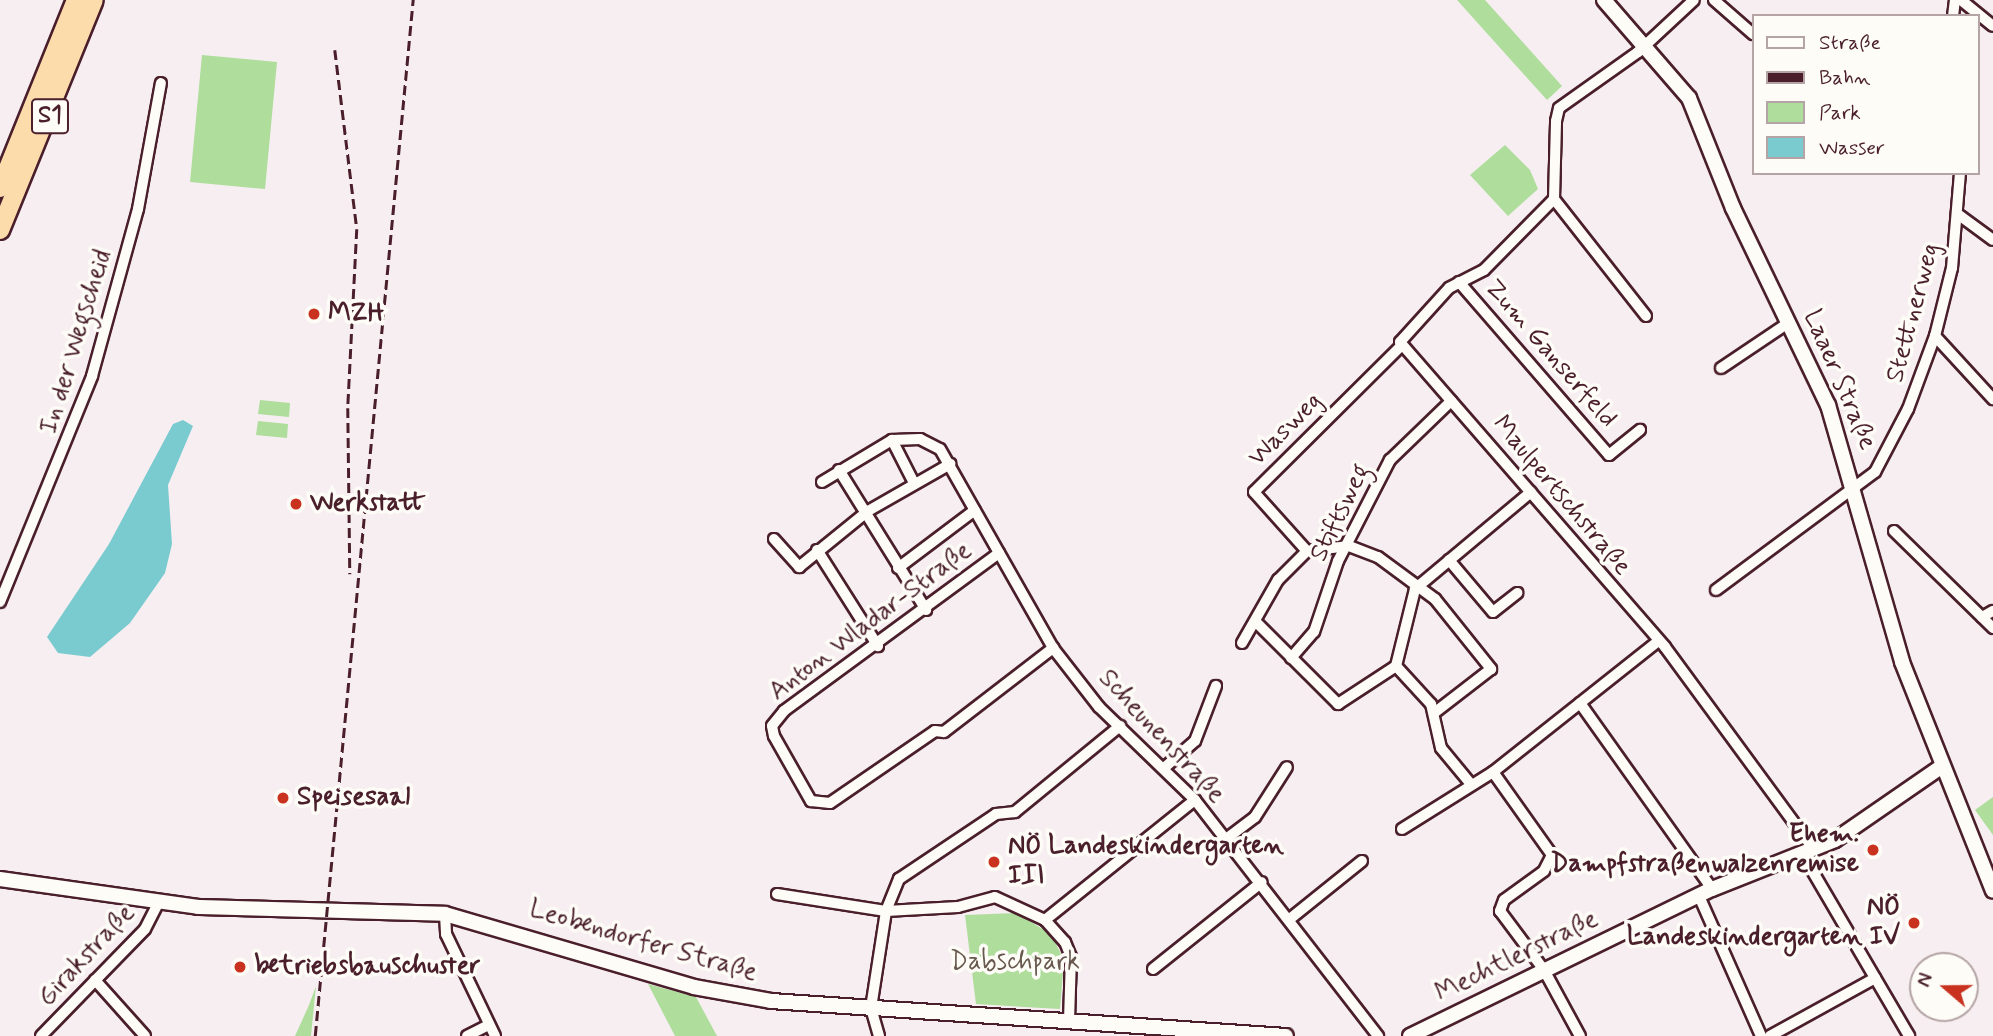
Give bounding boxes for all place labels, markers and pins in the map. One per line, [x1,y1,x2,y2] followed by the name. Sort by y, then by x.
[328,298,384,330] place label: MZH
[306,306,322,322] marker: MZH
[310,488,425,520] place label: Werkstatt
[288,496,304,512] marker: Werkstatt
[297,782,410,814] place label: Speisesaal
[275,790,291,806] marker: Speisesaal
[1551,819,1859,880] place label: Ehem. Dampfstraßenwalzenremise
[1008,831,1284,892] place label: NÖ Landeskindergarten III
[1865,842,1881,858] marker: Ehem. Dampfstraßenwalzenremise
[986,854,1002,870] marker: NÖ Landeskindergarten III
[1627,892,1900,954] place label: NÖ Landeskindergarten IV
[1906,915,1922,931] marker: NÖ Landeskindergarten IV
[254,951,480,983] place label: betriebsbauschuster
[232,959,248,975] marker: betriebsbauschuster

